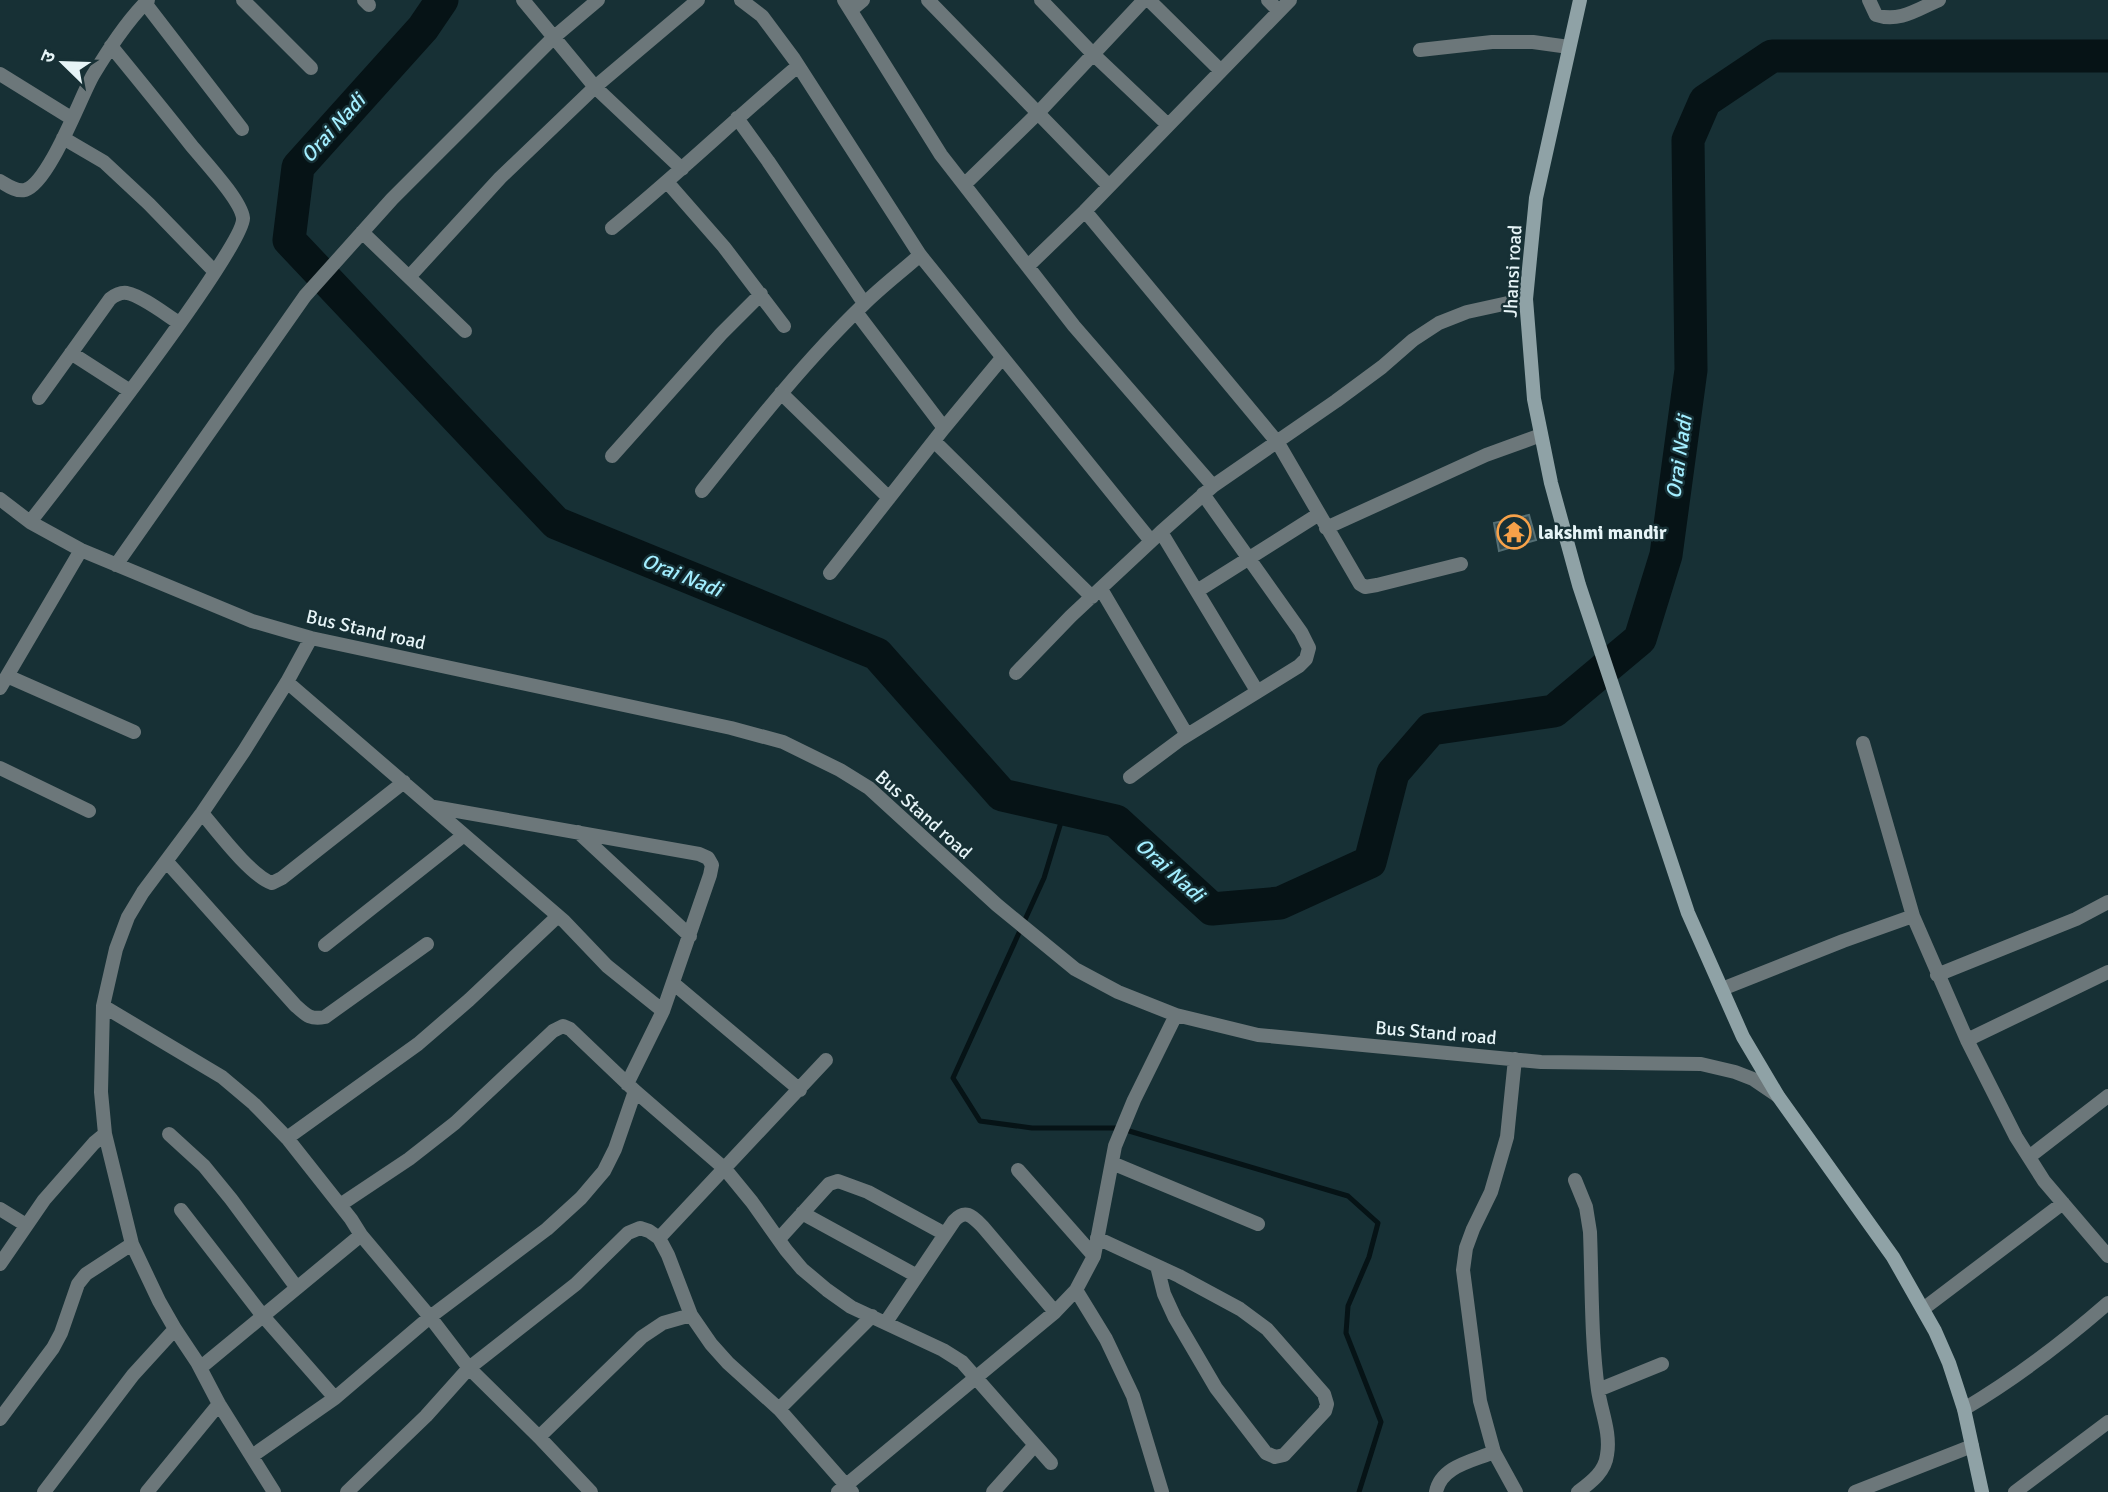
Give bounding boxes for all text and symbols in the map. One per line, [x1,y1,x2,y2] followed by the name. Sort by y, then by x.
[28,28,98,98] north arrow
[35,46,62,67] text: उ
[295,86,372,168] water label: Orai Nadi
[1499,224,1527,318] street label: Jhansi road
[1660,411,1698,500] water label: Orai Nadi
[1495,513,1533,551] temple icon: lakshmi mandir
[1538,521,1667,545] place label: lakshmi mandir
[638,547,728,604] water label: Orai Nadi
[304,605,428,655] street label: Bus Stand road
[870,765,977,864] street label: Bus Stand road
[1130,832,1212,909] water label: Orai Nadi
[1374,1016,1498,1050] street label: Bus Stand road

